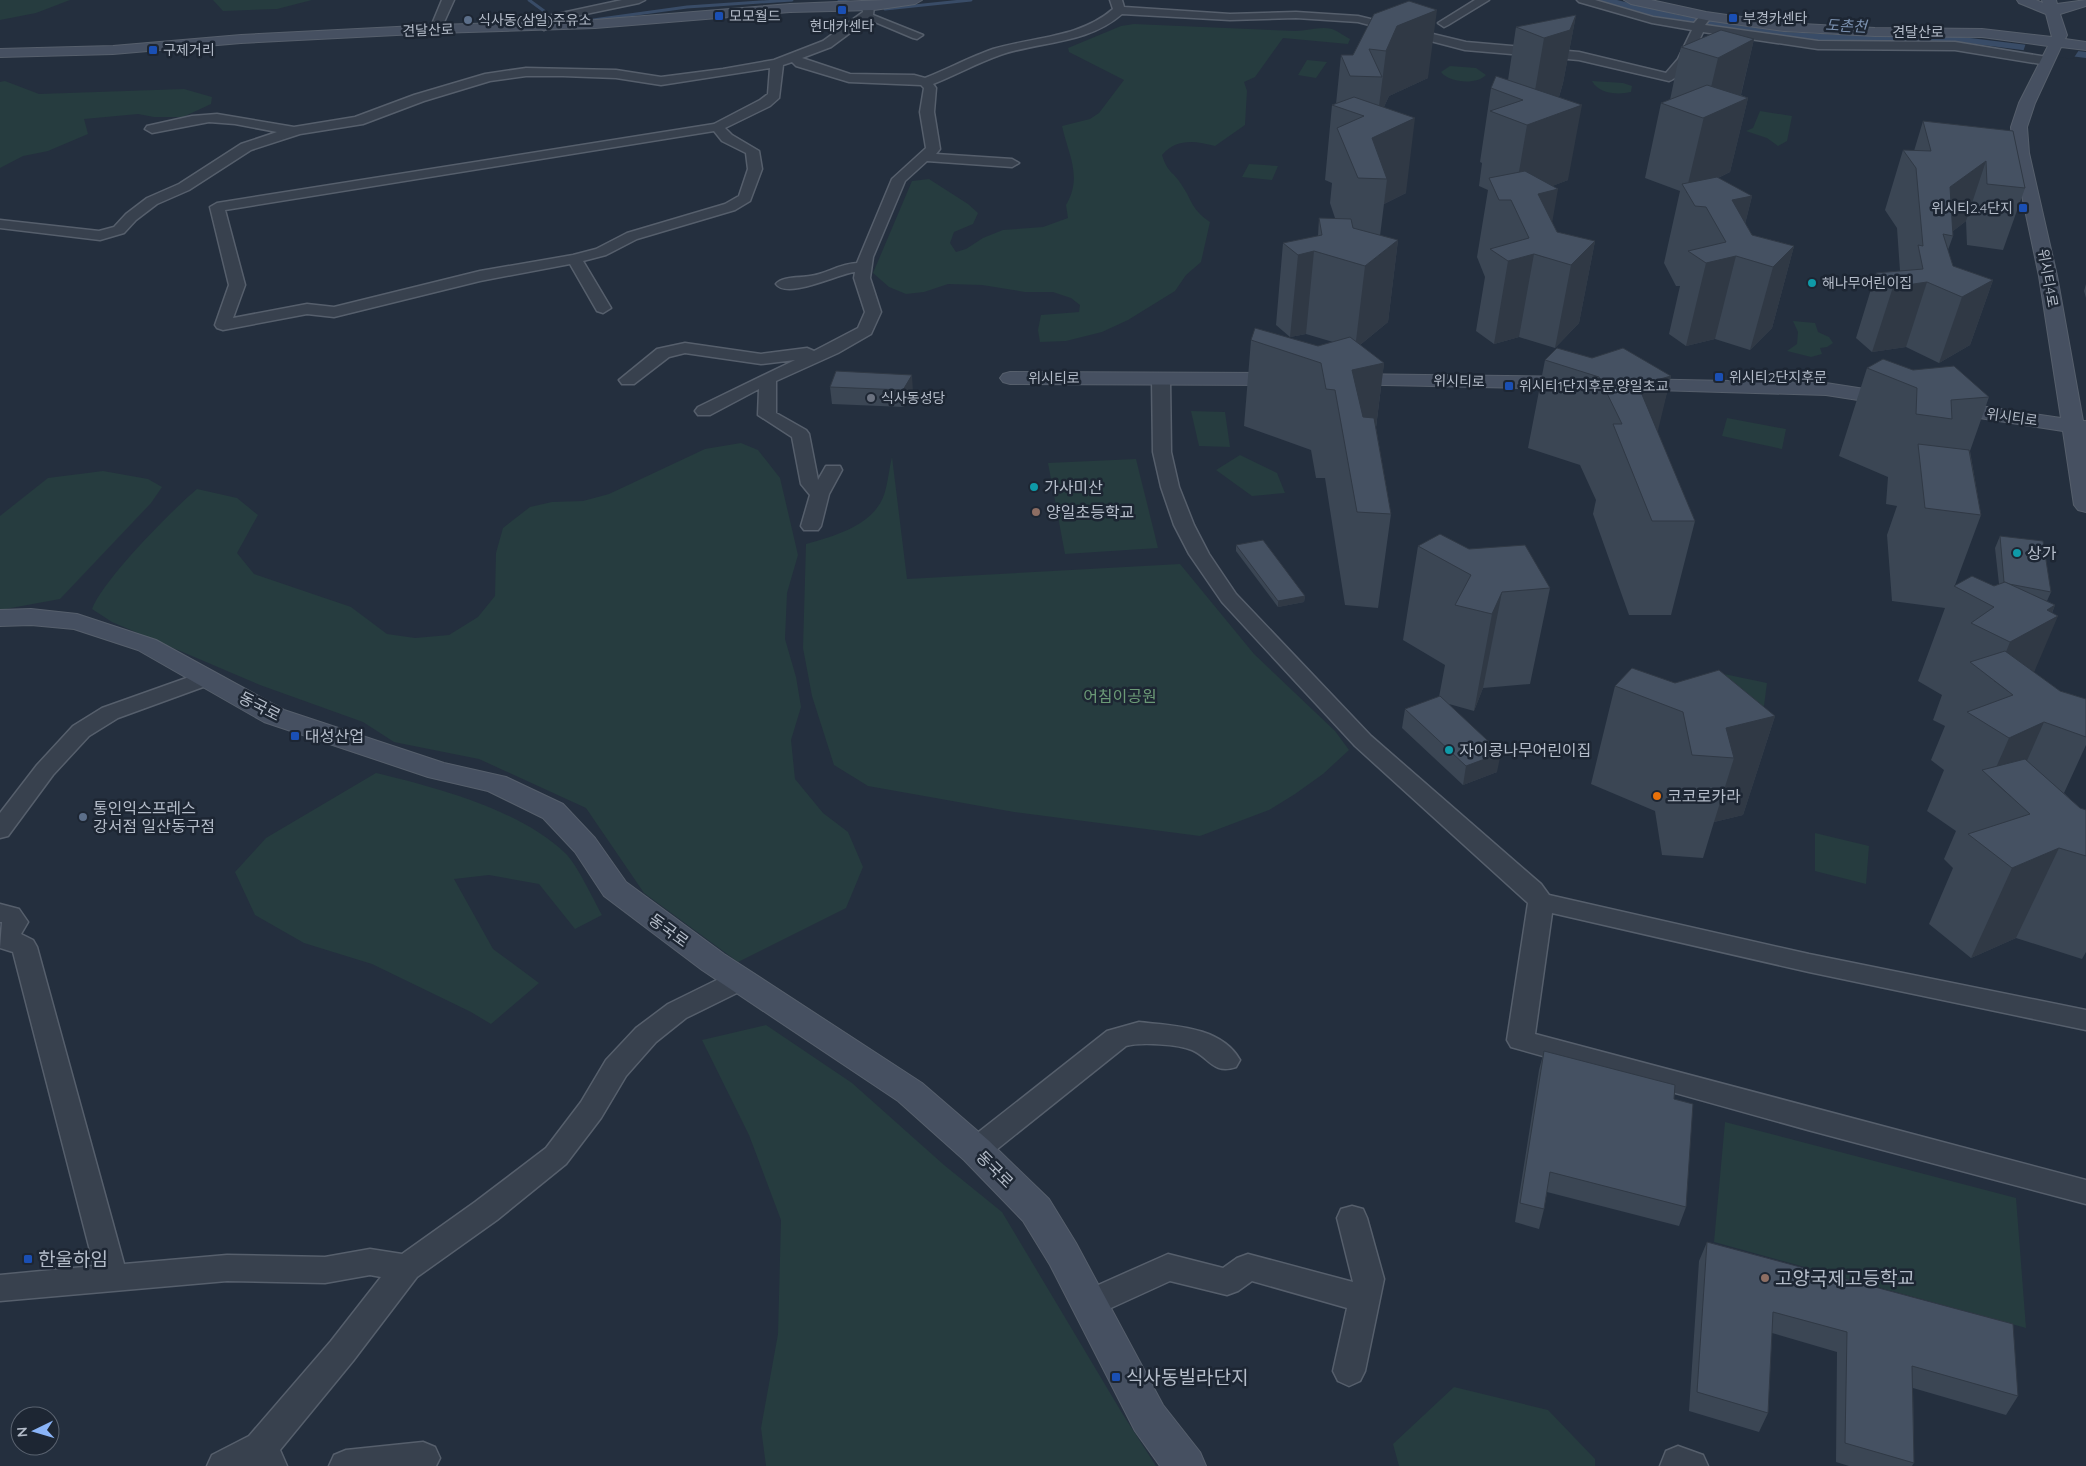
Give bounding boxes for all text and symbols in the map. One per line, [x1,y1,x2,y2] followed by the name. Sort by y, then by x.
[836,4,848,16] marker: 현대카센타
[729,7,781,25] place label: 모모월드
[1743,9,1808,27] place label: 부경카센타
[713,10,725,22] marker: 모모월드
[478,11,592,29] place label: 식사동(삼일)주유소
[1727,12,1739,24] marker: 부경카센타
[462,14,474,26] marker: 식사동(삼일)주유소
[1825,15,1869,36] water label: 도촌천
[810,17,874,35] place label: 현대카센타
[402,20,454,40] street label: 견달산로
[1892,23,1944,41] street label: 견달산로
[163,41,215,59] place label: 구제거리
[147,44,159,56] marker: 구제거리
[1931,199,2013,217] place label: 위시티2.4단지
[2017,202,2029,214] marker: 위시티2.4단지
[2034,247,2062,309] street label: 위시티4로
[1822,274,1912,292] place label: 해나무어린이집
[1806,277,1818,289] marker: 해나무어린이집
[1729,368,1827,386] place label: 위시티2단지후문
[1028,369,1080,387] street label: 위시티로
[1713,371,1725,383] marker: 위시티2단지후문
[1433,372,1485,390] street label: 위시티로
[1519,377,1669,395] place label: 위시티1단지후문.양일초교
[1503,380,1515,392] marker: 위시티1단지후문.양일초교
[881,389,946,407] place label: 식사동성당
[865,392,877,404] marker: 식사동성당
[1985,405,2039,430] street label: 위시티로
[1044,477,1103,497] place label: 가사미산
[1028,481,1040,493] marker: 가사미산
[1046,502,1134,522] place label: 양일초등학교
[1030,506,1042,518] marker: 양일초등학교
[2027,543,2057,563] place label: 상가
[2011,547,2023,559] marker: 상가
[1083,686,1157,706] park label: 어침이공원
[236,687,284,725] street label: 동국로
[305,726,364,746] place label: 대성산업
[289,730,301,742] marker: 대성산업
[1459,740,1591,760] place label: 자이콩나무어린이집
[1443,744,1455,756] marker: 자이콩나무어린이집
[1667,786,1741,806] place label: 코코로카라
[1651,790,1663,802] marker: 코코로카라
[93,798,215,836] place label: 통인익스프레스 강서점 일산동구점
[77,811,89,823] marker: 통인익스프레스 강서점 일산동구점
[645,909,693,951] street label: 동국로
[972,1146,1018,1192] street label: 동국로
[38,1247,108,1271] place label: 한울하임
[22,1253,34,1265] marker: 한울하임
[1775,1266,1915,1290] place label: 고양국제고등학교
[1759,1272,1771,1284] marker: 고양국제고등학교
[1126,1365,1248,1389] place label: 식사동빌라단지
[1110,1371,1122,1383] marker: 식사동빌라단지
[10,1406,60,1456] north arrow
[13,1426,31,1438] text: N

